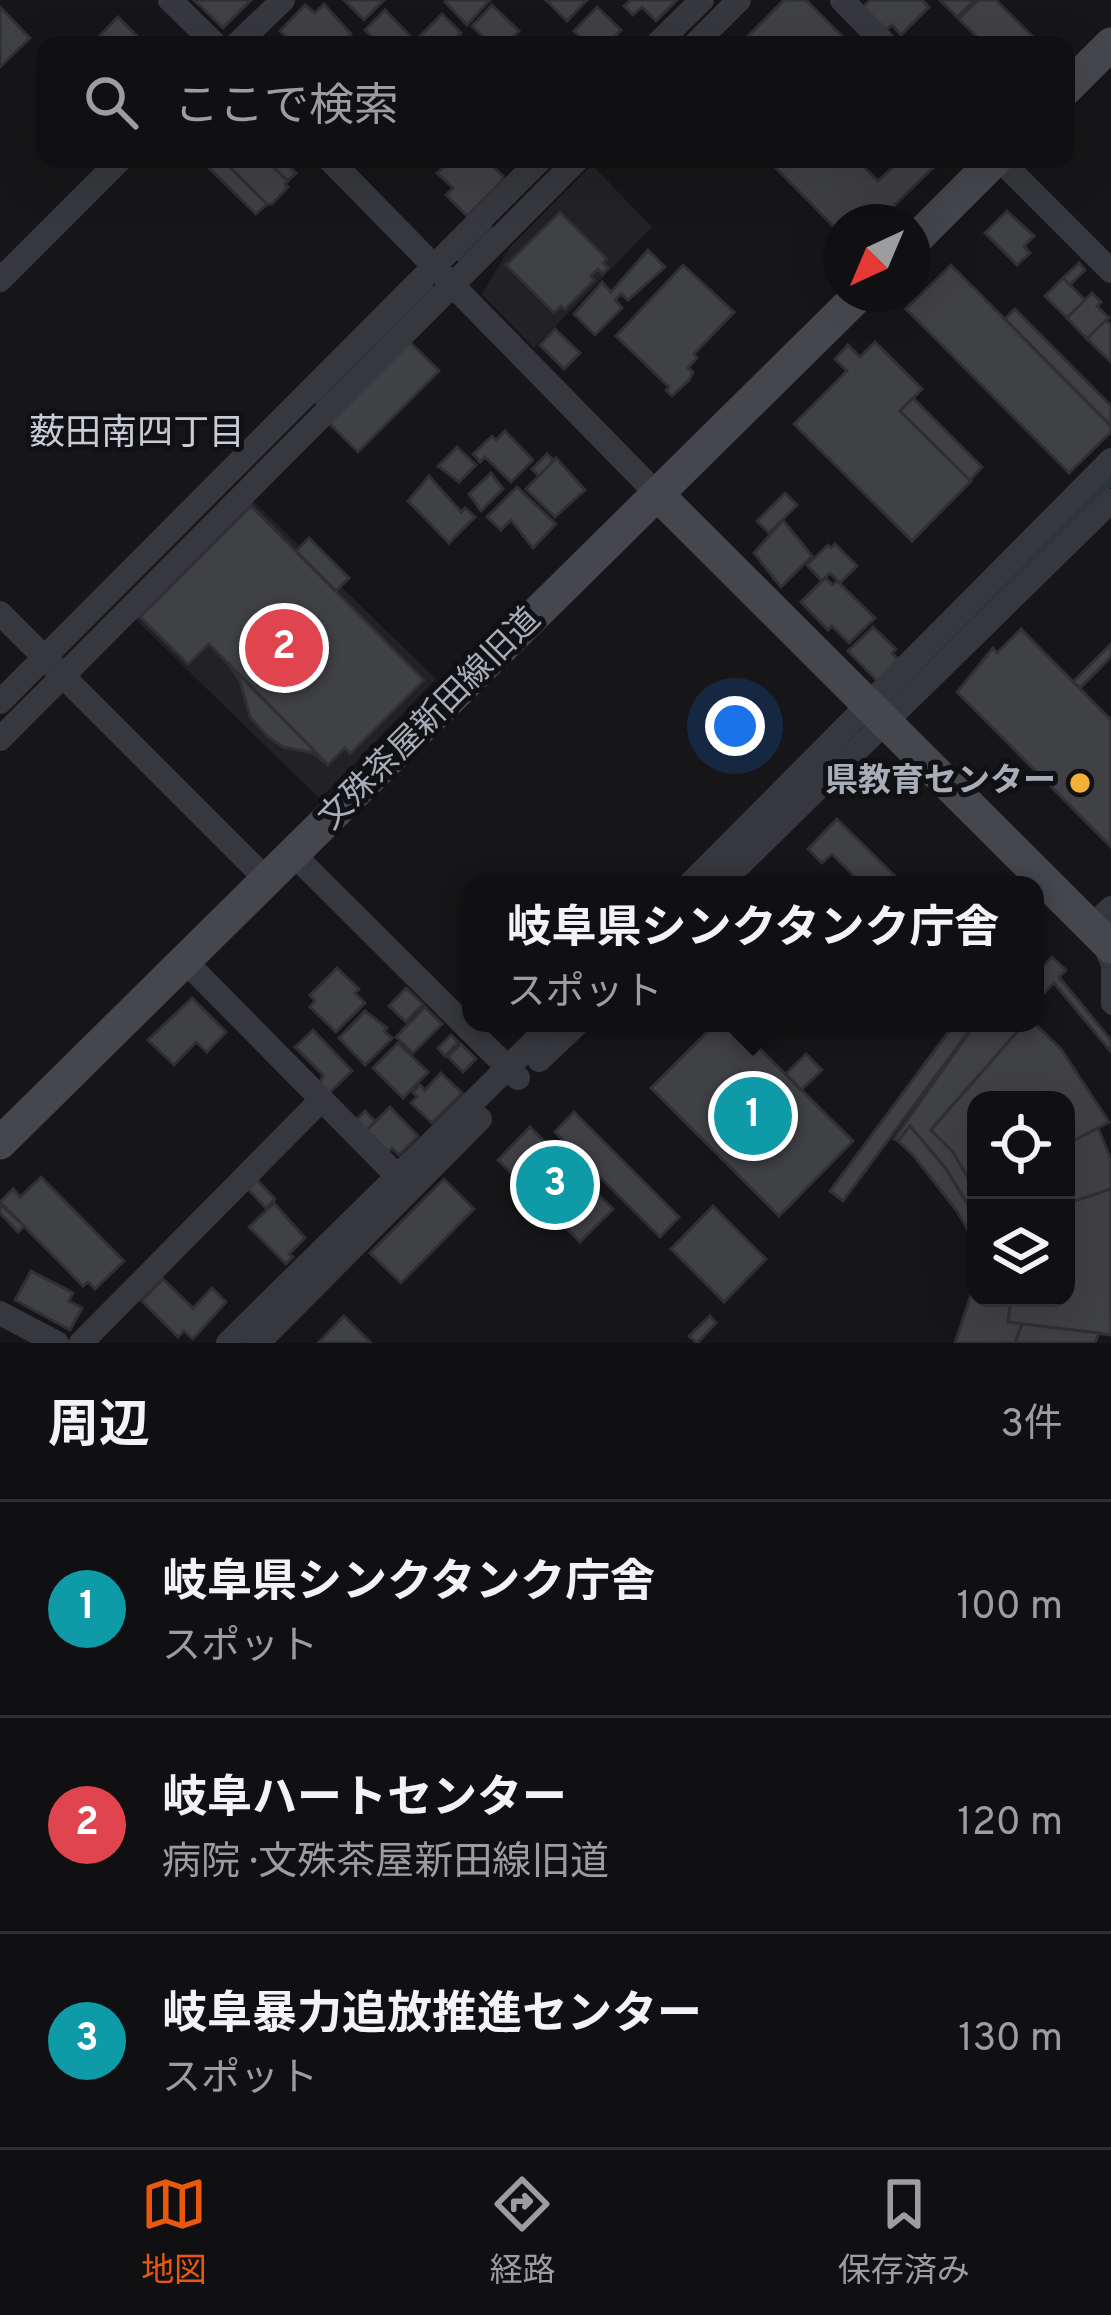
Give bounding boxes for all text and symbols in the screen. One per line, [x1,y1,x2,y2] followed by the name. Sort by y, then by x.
[36,36,1075,168] search box
[78,69,144,135] icon: search
[174,80,399,137] text: ここで検索
[823,204,931,312] north arrow
[29,412,245,458] district label: 薮田南四丁目
[311,600,551,840] street label: 文殊茶屋新田線旧道
[245,603,323,693] pin: 2
[705,696,765,756] your location
[825,762,1056,804] place label: 県教育センター
[1067,770,1093,796] marker: 県教育センター
[462,876,1044,1032] popup
[506,902,1000,959] text: 岐阜県シンクタンク庁舎
[506,970,662,1019] text: スポット
[714,1071,792,1161] pin: 1
[967,1091,1075,1307] map controls
[967,1091,1075,1199] button: locate
[516,1140,594,1230] pin: 3
[967,1199,1075,1307] button: layers
[48,1396,150,1461] text: 周辺
[1001,1402,1063,1451] text: 3件
[162,1556,655,1613] text: 岐阜県シンクタンク庁舎
[79,1584,95,1633] text: 1
[956,1584,1063,1633] text: 100 m
[162,1624,318,1673] text: スポット
[162,1772,567,1829] text: 岐阜ハートセンター
[75,1800,99,1849] text: 2
[957,1800,1063,1849] text: 120 m
[162,1840,609,1889] text: 病院 · 文殊茶屋新田線旧道
[162,1988,702,2045] text: 岐阜暴力追放推進センター
[75,2016,99,2065] text: 3
[958,2016,1063,2065] text: 130 m
[162,2056,318,2105] text: スポット
[141,2171,207,2294] tab: 地図
[489,2171,555,2294] tab: 経路
[838,2171,970,2294] tab: 保存済み

